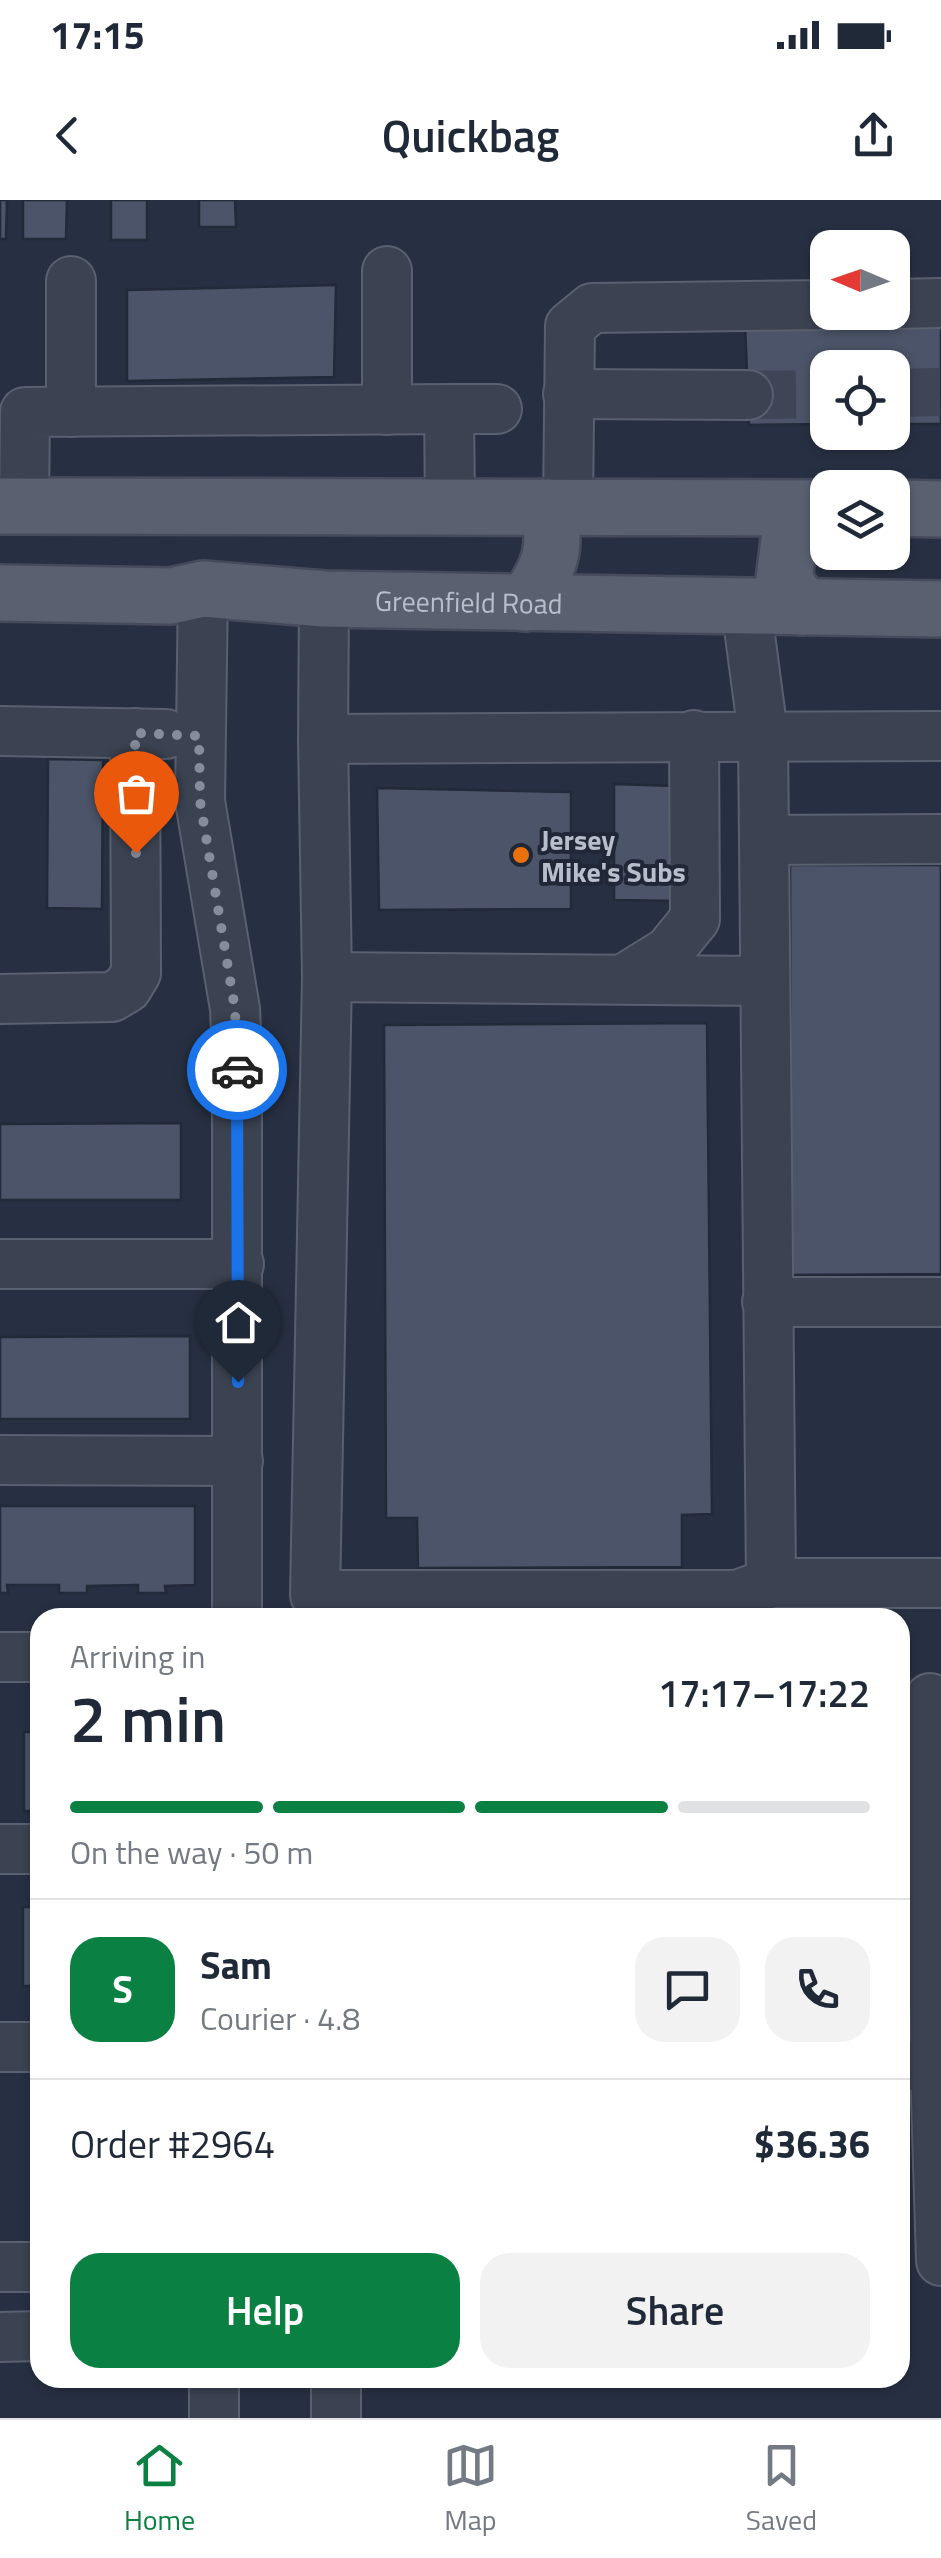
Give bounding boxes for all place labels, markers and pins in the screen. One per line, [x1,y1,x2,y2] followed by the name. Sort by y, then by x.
[94,751,179,854] pin
[541,818,686,893] place label: Jersey Mike's Subs
[510,844,532,866] marker: Jersey Mike's Subs
[196,1280,281,1383] pin

